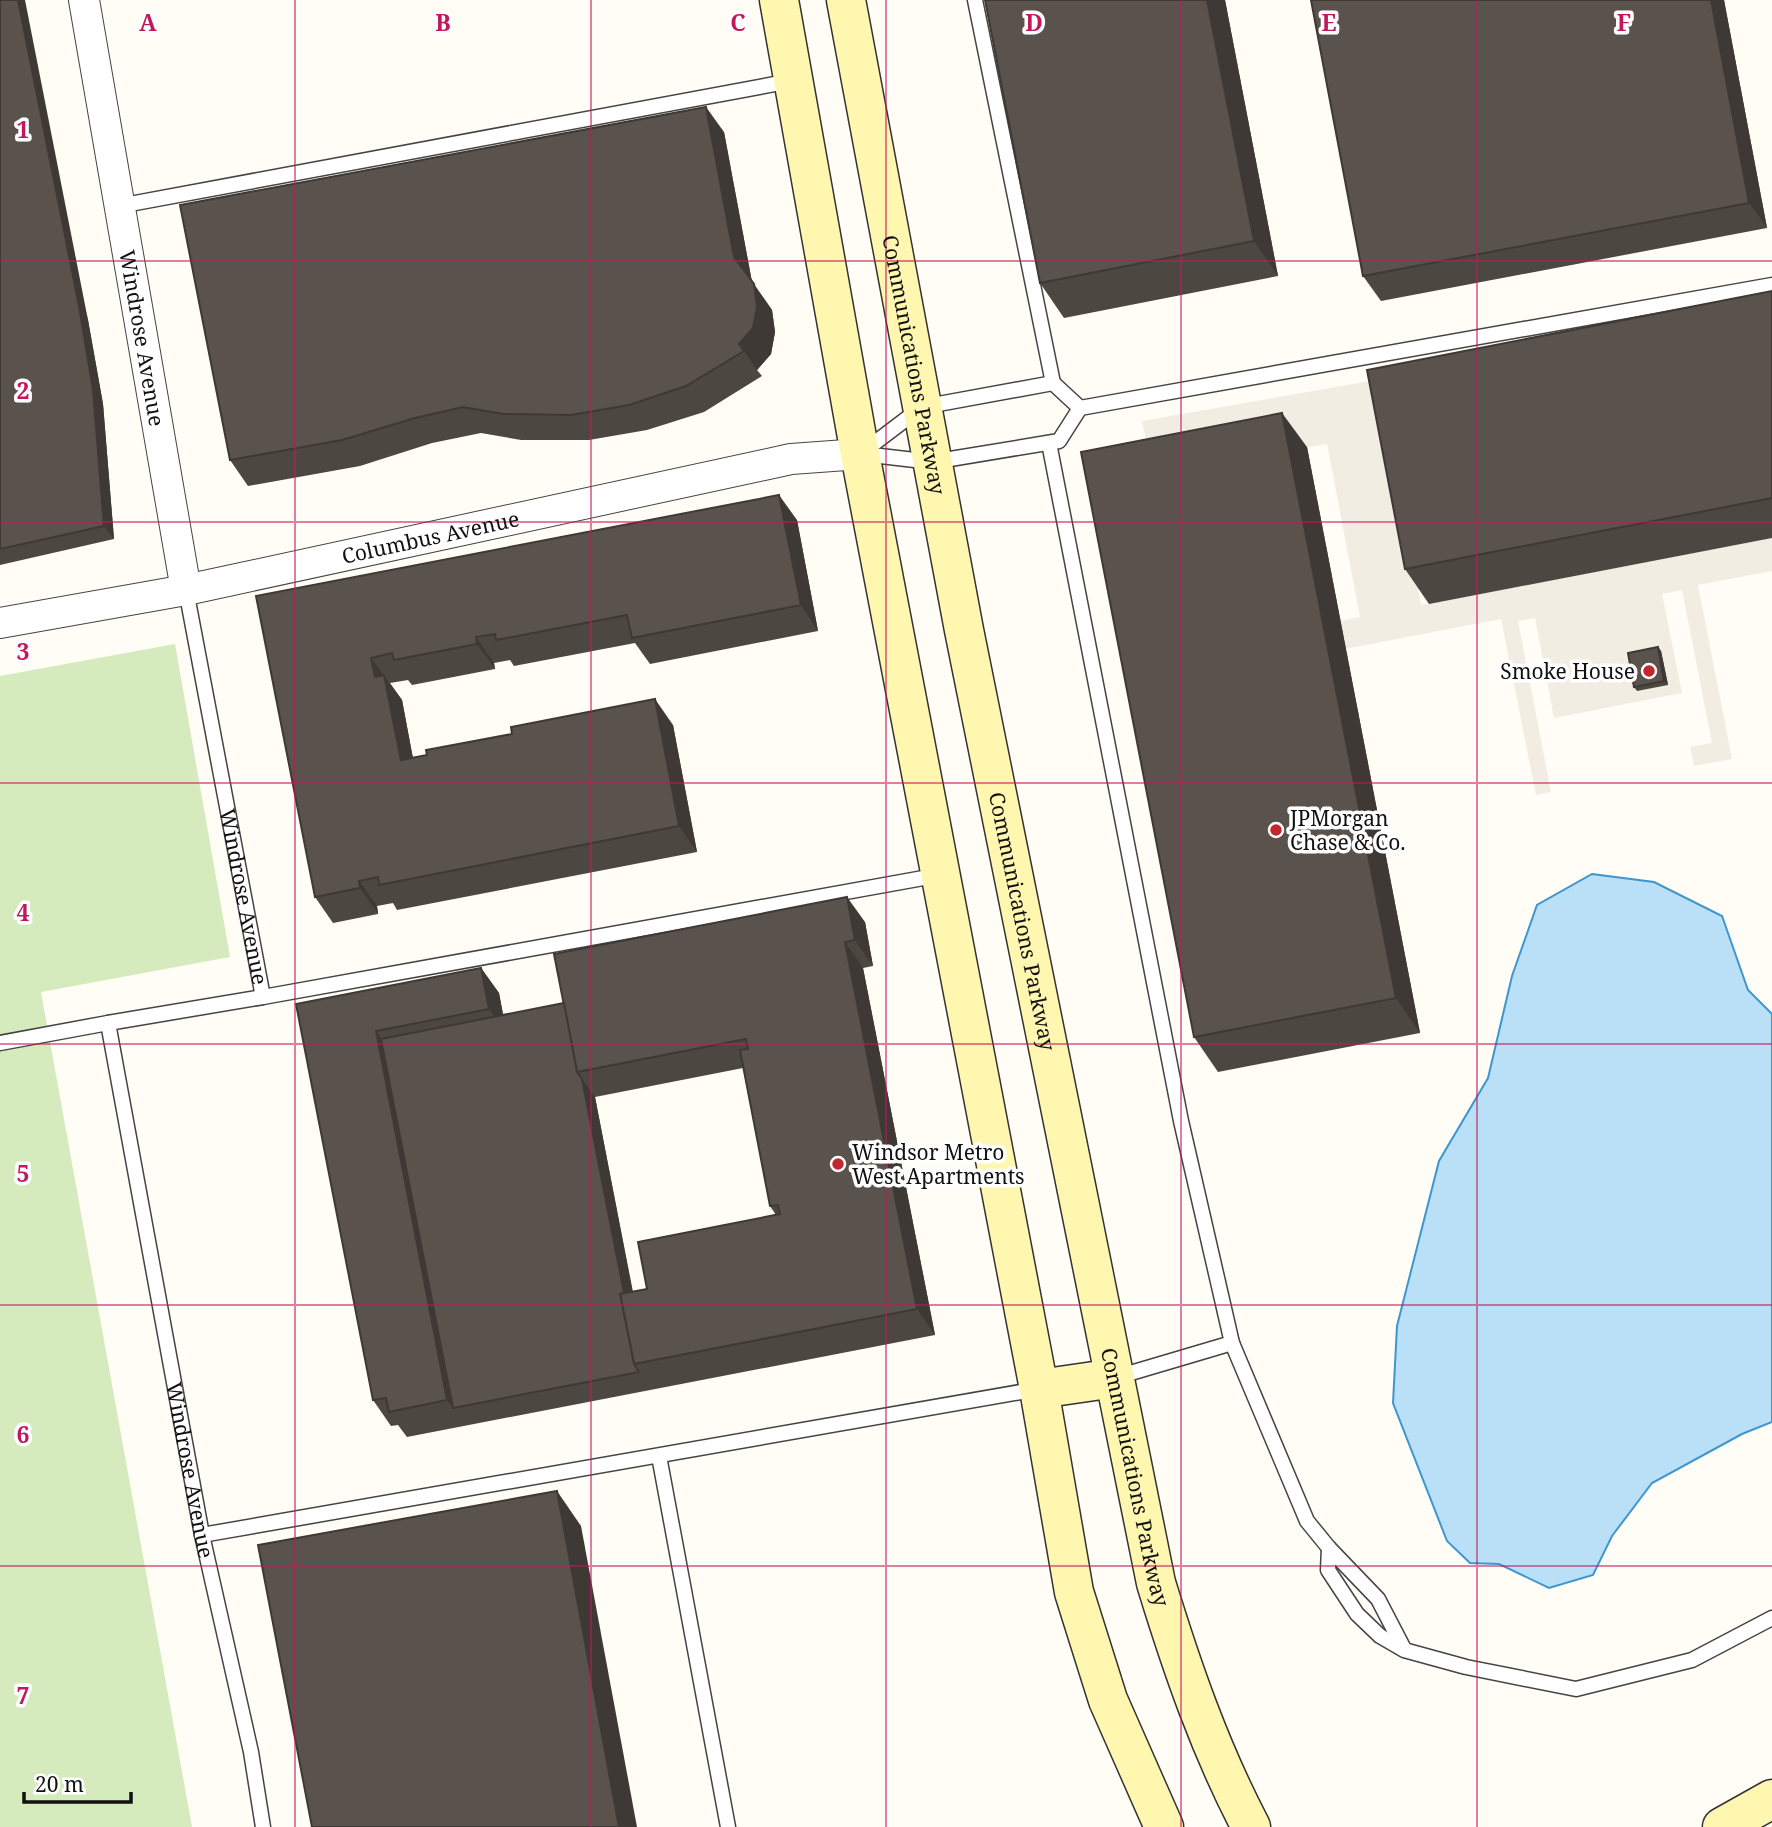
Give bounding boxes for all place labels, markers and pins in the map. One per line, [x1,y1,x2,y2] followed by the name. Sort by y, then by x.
[1500,657,1635,685] place label: Smoke House
[1641,663,1657,679] marker: Smoke House
[1289,804,1406,856] place label: JPMorgan Chase & Co.
[1268,822,1284,838] marker: JPMorgan Chase & Co.
[852,1138,1025,1190] place label: Windsor Metro West Apartments
[830,1156,846,1172] marker: Windsor Metro West Apartments

